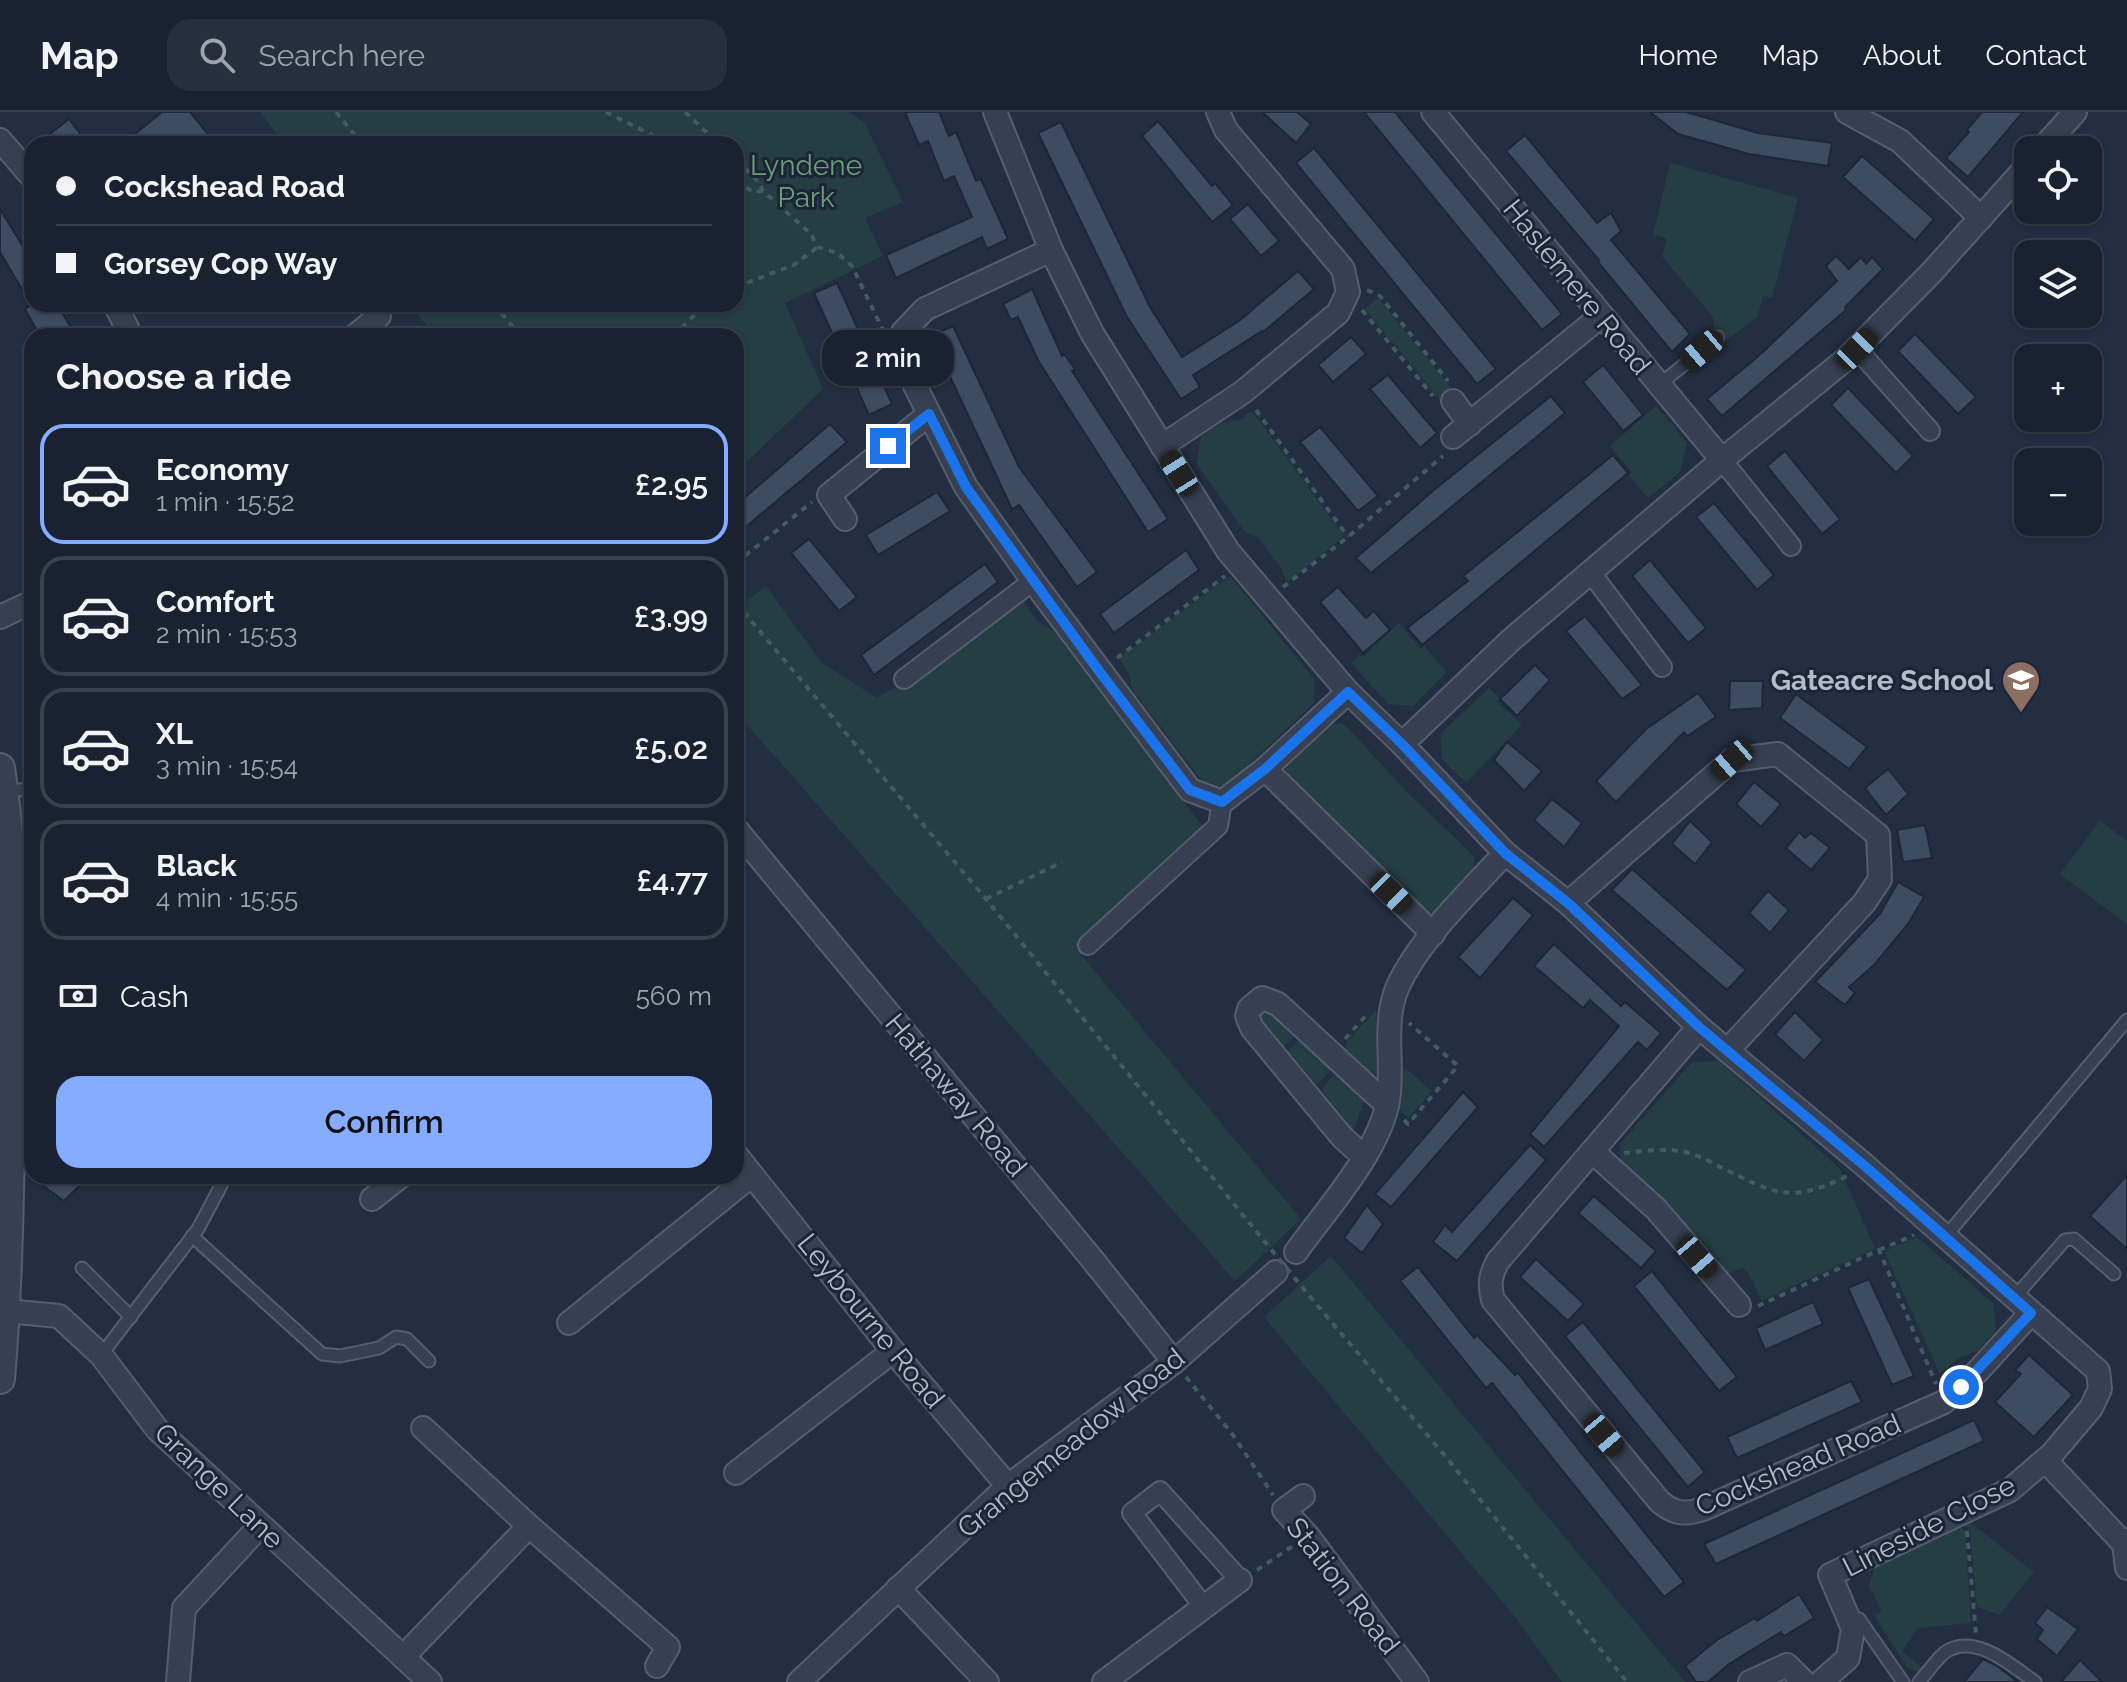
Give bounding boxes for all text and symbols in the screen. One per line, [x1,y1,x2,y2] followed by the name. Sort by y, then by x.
[167,19,727,91] search box
[40,33,119,78] text: Map
[195,33,239,77] icon: search
[259,38,425,73] text: Search here
[1638,39,1718,72] text: Home
[1762,39,1819,72] text: Map
[1863,39,1942,72] text: About
[1986,39,2087,72] text: Contact
[2014,136,2102,536] map controls
[2014,136,2102,224] button: locate
[750,149,862,214] park label: Lyndene Park
[104,169,345,204] text: Cockshead Road
[1496,193,1658,381] street label: Haslemere Road
[2014,240,2102,328] button: layers
[104,246,338,281] text: Gorsey Cop Way
[1832,323,1882,375] car
[1676,325,1728,375] car
[822,330,954,386] callout: 2 min
[855,343,921,373] text: 2 min
[2014,344,2102,432] button: +
[56,355,291,397] text: Choose a ride
[870,428,906,464] route end
[1156,446,1202,500] car
[60,448,132,520] icon: car
[2014,448,2102,536] button: −
[156,452,289,487] text: Economy
[635,467,708,502] text: £2.95
[156,487,295,517] text: 1 min · 15:52
[60,580,132,652] icon: car
[156,584,275,619] text: Comfort
[634,599,708,634] text: £3.99
[156,619,297,649] text: 2 min · 15:53
[2000,659,2042,714] school or university icon: Gateacre School
[1771,664,1993,697] place label: Gateacre School
[60,712,132,784] icon: car
[156,716,193,751] text: XL
[634,731,708,766] text: £5.02
[1706,735,1758,785] car
[156,751,298,781] text: 3 min · 15:54
[60,844,132,916] icon: car
[156,848,237,883] text: Black
[637,863,708,898] text: £4.77
[1365,868,1417,918] car
[156,883,298,913] text: 4 min · 15:55
[56,974,100,1018] icon: cash
[120,979,189,1014] text: Cash
[636,981,712,1011] text: 560 m
[878,1007,1034,1183] street label: Hathaway Road
[56,1076,712,1168] button: Confirm
[791,1227,951,1415] street label: Leybourne Road
[1672,1231,1722,1283] car
[951,1341,1191,1545] street label: Grangemeadow Road
[1943,1369,1979,1405] route start
[1691,1407,1905,1523] street label: Cockshead Road
[1579,1409,1629,1461] car
[148,1416,290,1556] street label: Grange Lane
[1837,1468,2021,1584] street label: Lineside Close
[1279,1511,1407,1661] street label: Station Road

